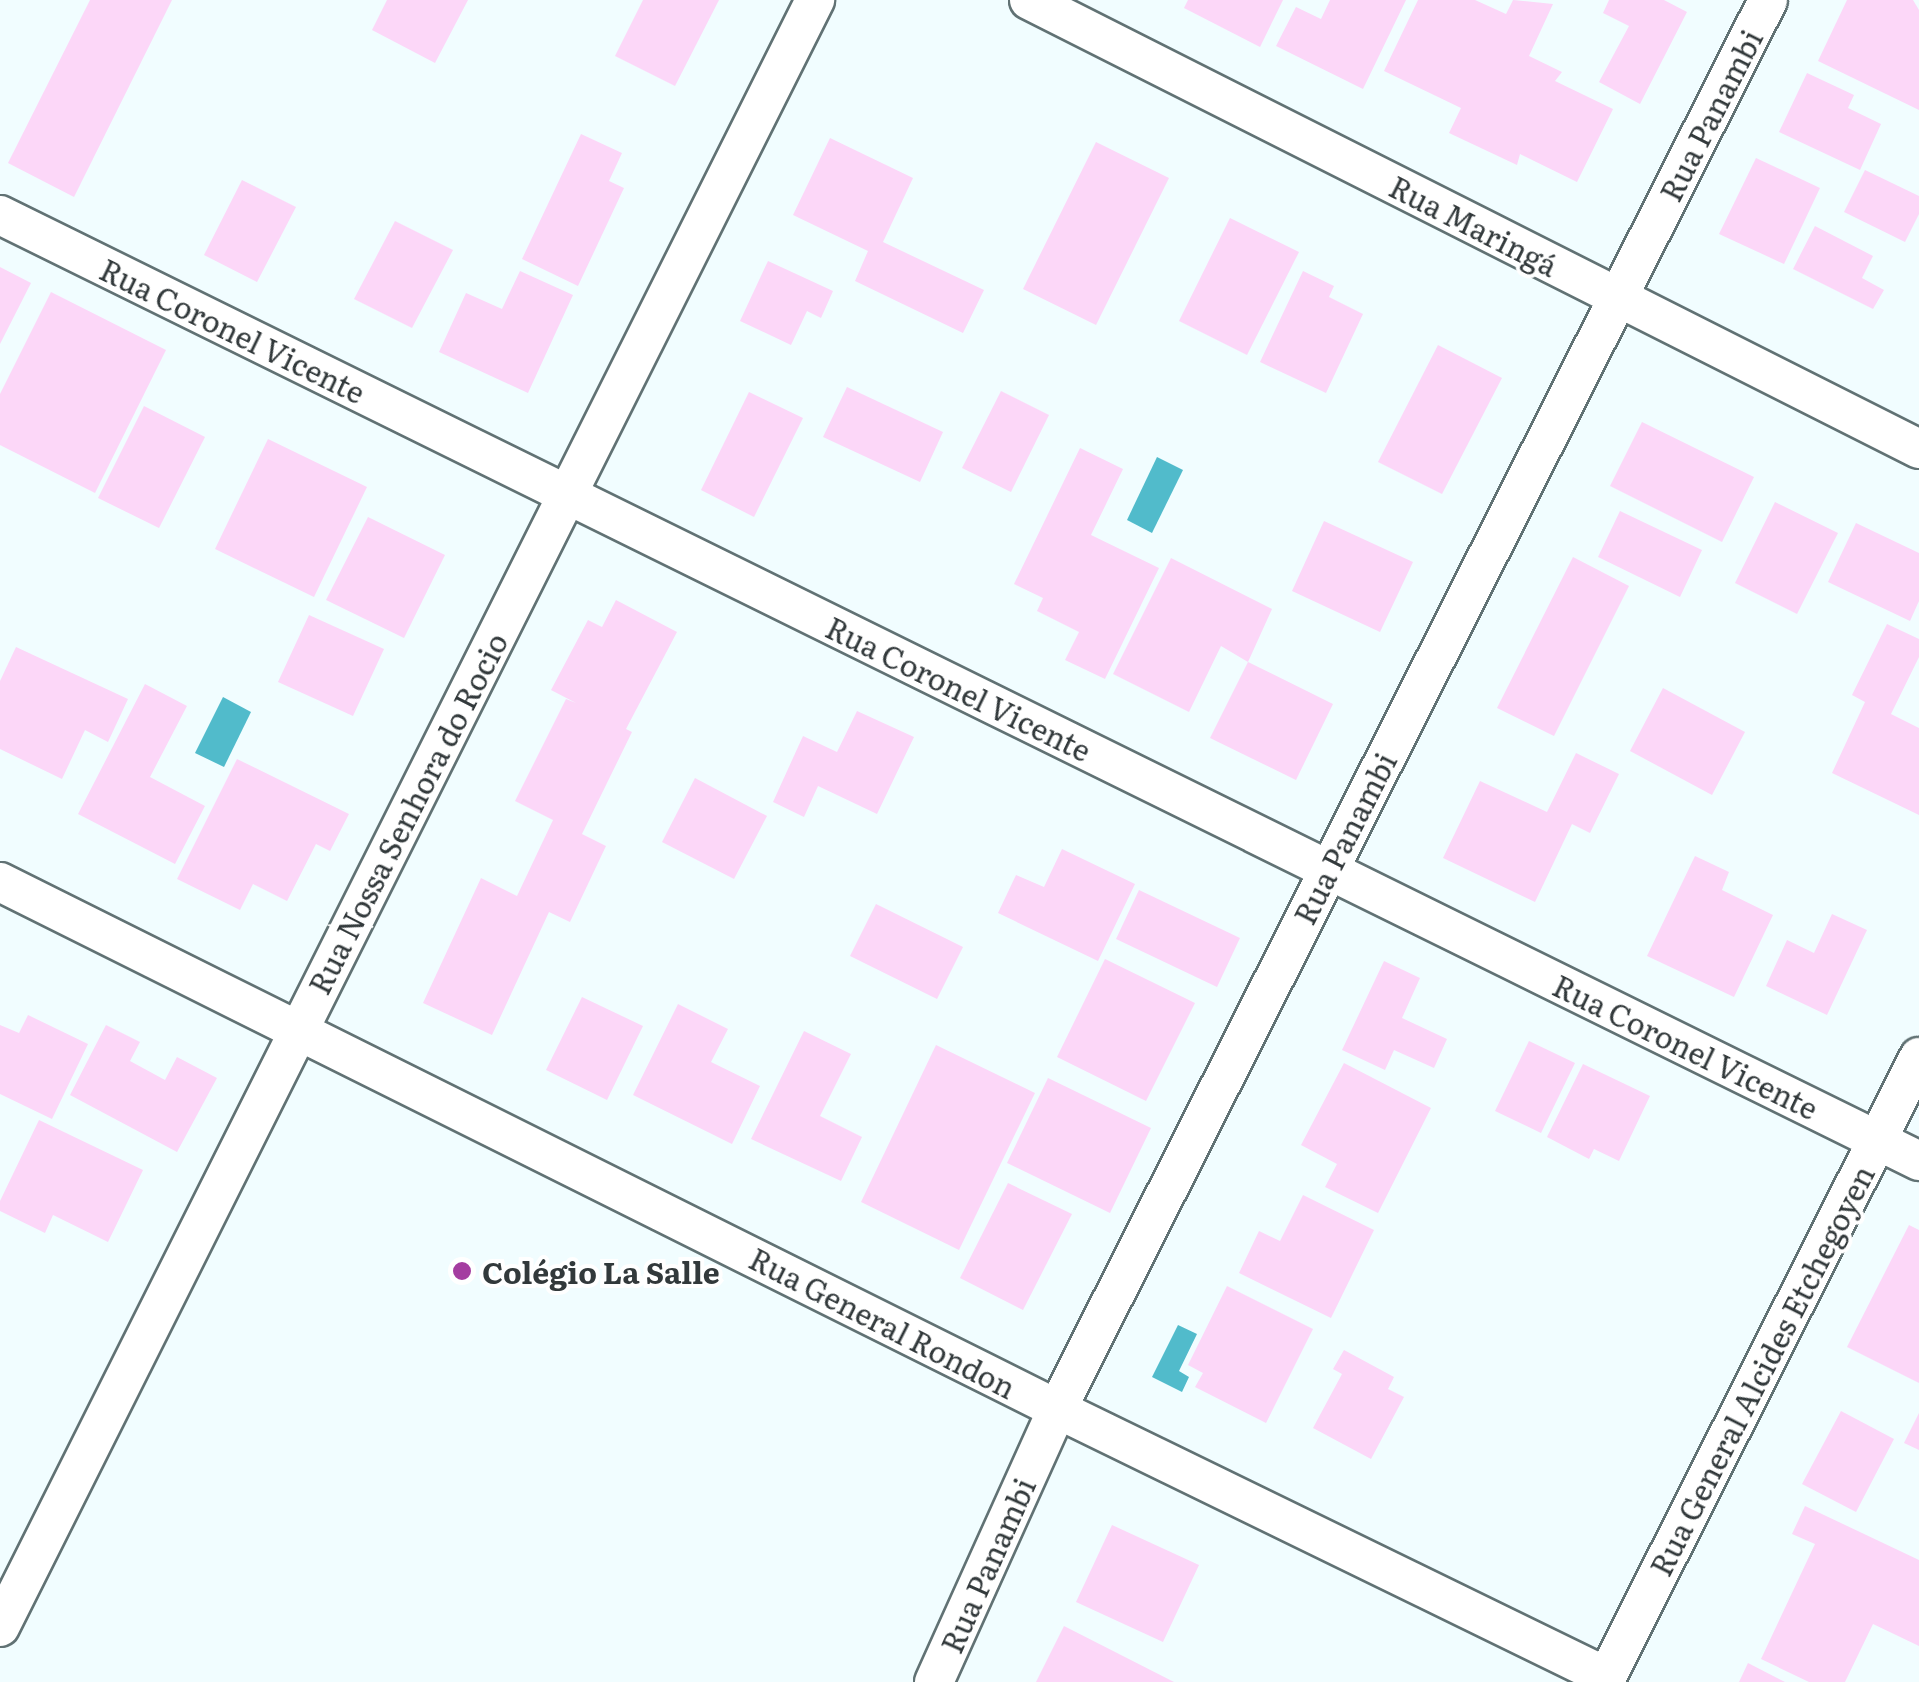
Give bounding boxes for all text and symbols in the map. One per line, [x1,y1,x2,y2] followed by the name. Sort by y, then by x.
[1651,23,1769,207] street label: Rua Panambi
[1384,167,1564,283] street label: Rua Maringá
[95,250,371,410] street label: Rua Coronel Vicente
[821,608,1097,768] street label: Rua Coronel Vicente
[300,626,514,1000] street label: Rua Nossa Senhora do Rocio
[1285,746,1403,930] street label: Rua Panambi
[1548,966,1824,1126] street label: Rua Coronel Vicente
[1641,1159,1881,1581] street label: Rua General Alcides Etchegoyen
[744,1239,1022,1405] street label: Rua General Rondon
[482,1253,720,1289] place label: Colégio La Salle
[451,1260,473,1282] marker: Colégio La Salle
[932,1472,1042,1658] street label: Rua Panambi

